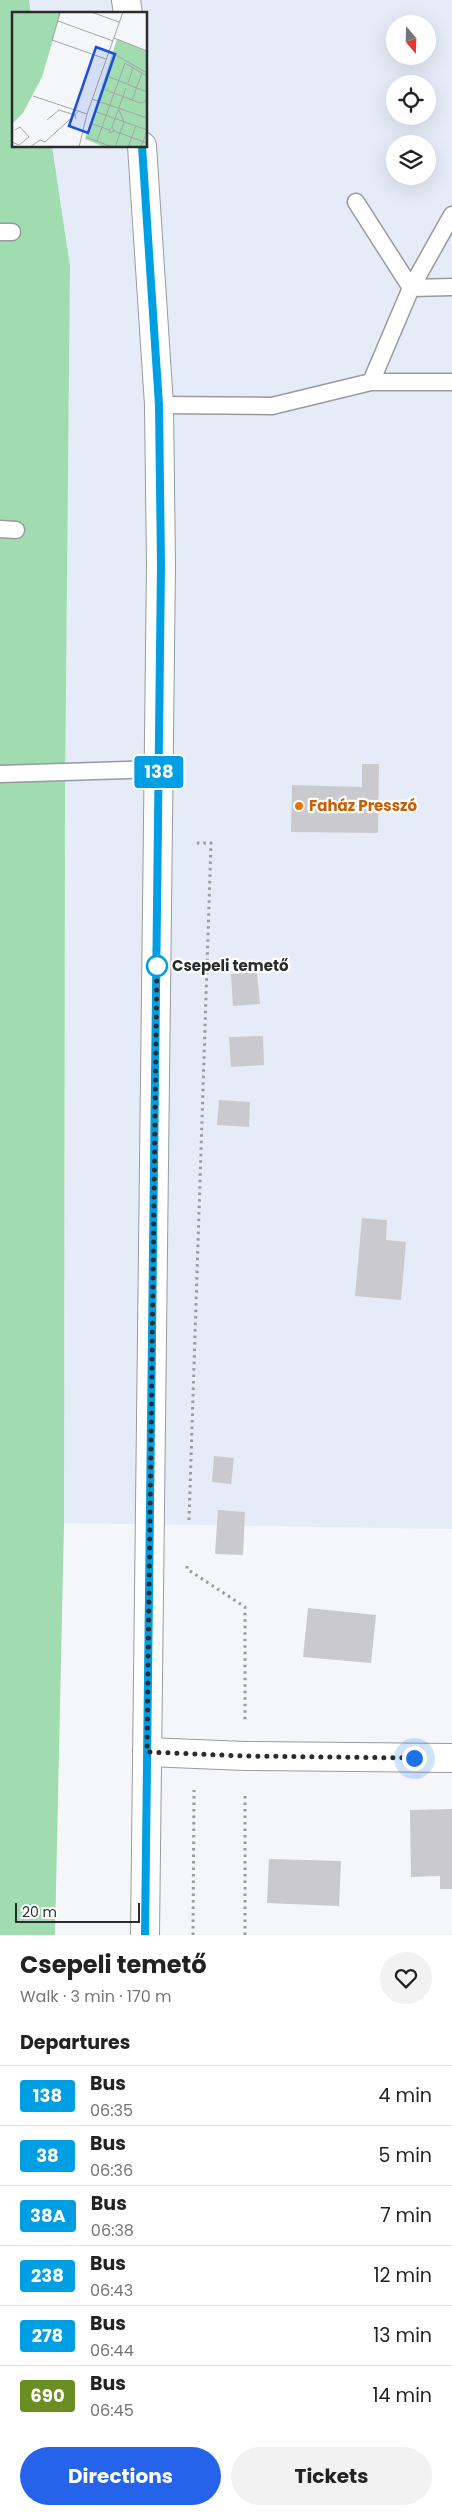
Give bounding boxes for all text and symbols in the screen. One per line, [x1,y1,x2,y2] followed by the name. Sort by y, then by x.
[12,12,148,148] inset map
[386,15,436,65] north arrow
[386,15,436,185] map controls
[386,75,436,125] button: locate
[386,135,436,185] button: layers
[130,756,188,788] line badge: 138
[144,759,174,784] text: 138
[309,795,418,816] place label: Faház Presszó
[293,800,305,812] marker: Faház Presszó
[146,955,168,977] marker: Csepeli temető
[172,955,289,976] place label: Csepeli temető
[402,1746,427,1771] your location
[15,1900,140,1923] scale bar
[22,1902,57,1922] text: 20 m
[20,1948,207,1981] text: Csepeli temető
[380,1952,432,2004] button: heart
[20,1985,172,2008] text: Walk · 3 min · 170 m
[20,2029,130,2056] text: Departures
[90,2070,126,2097] text: Bus
[379,2082,432,2109] text: 4 min
[33,2083,62,2108] text: 138
[90,2099,133,2122] text: 06:35
[90,2130,126,2157] text: Bus
[379,2142,432,2169] text: 5 min
[36,2143,59,2168] text: 38
[90,2159,133,2182] text: 06:36
[91,2190,127,2217] text: Bus
[380,2202,432,2229] text: 7 min
[30,2203,66,2228] text: 38A
[91,2219,134,2242] text: 06:38
[90,2250,126,2277] text: Bus
[374,2262,432,2289] text: 12 min
[31,2263,64,2288] text: 238
[90,2279,133,2302] text: 06:43
[90,2310,126,2337] text: Bus
[373,2322,432,2349] text: 13 min
[32,2323,63,2348] text: 278
[90,2339,134,2362] text: 06:44
[90,2370,126,2397] text: Bus
[372,2382,432,2409] text: 14 min
[30,2383,65,2408] text: 690
[90,2399,134,2422] text: 06:45
[20,2447,221,2505] button: Directions
[231,2447,432,2505] button: Tickets

